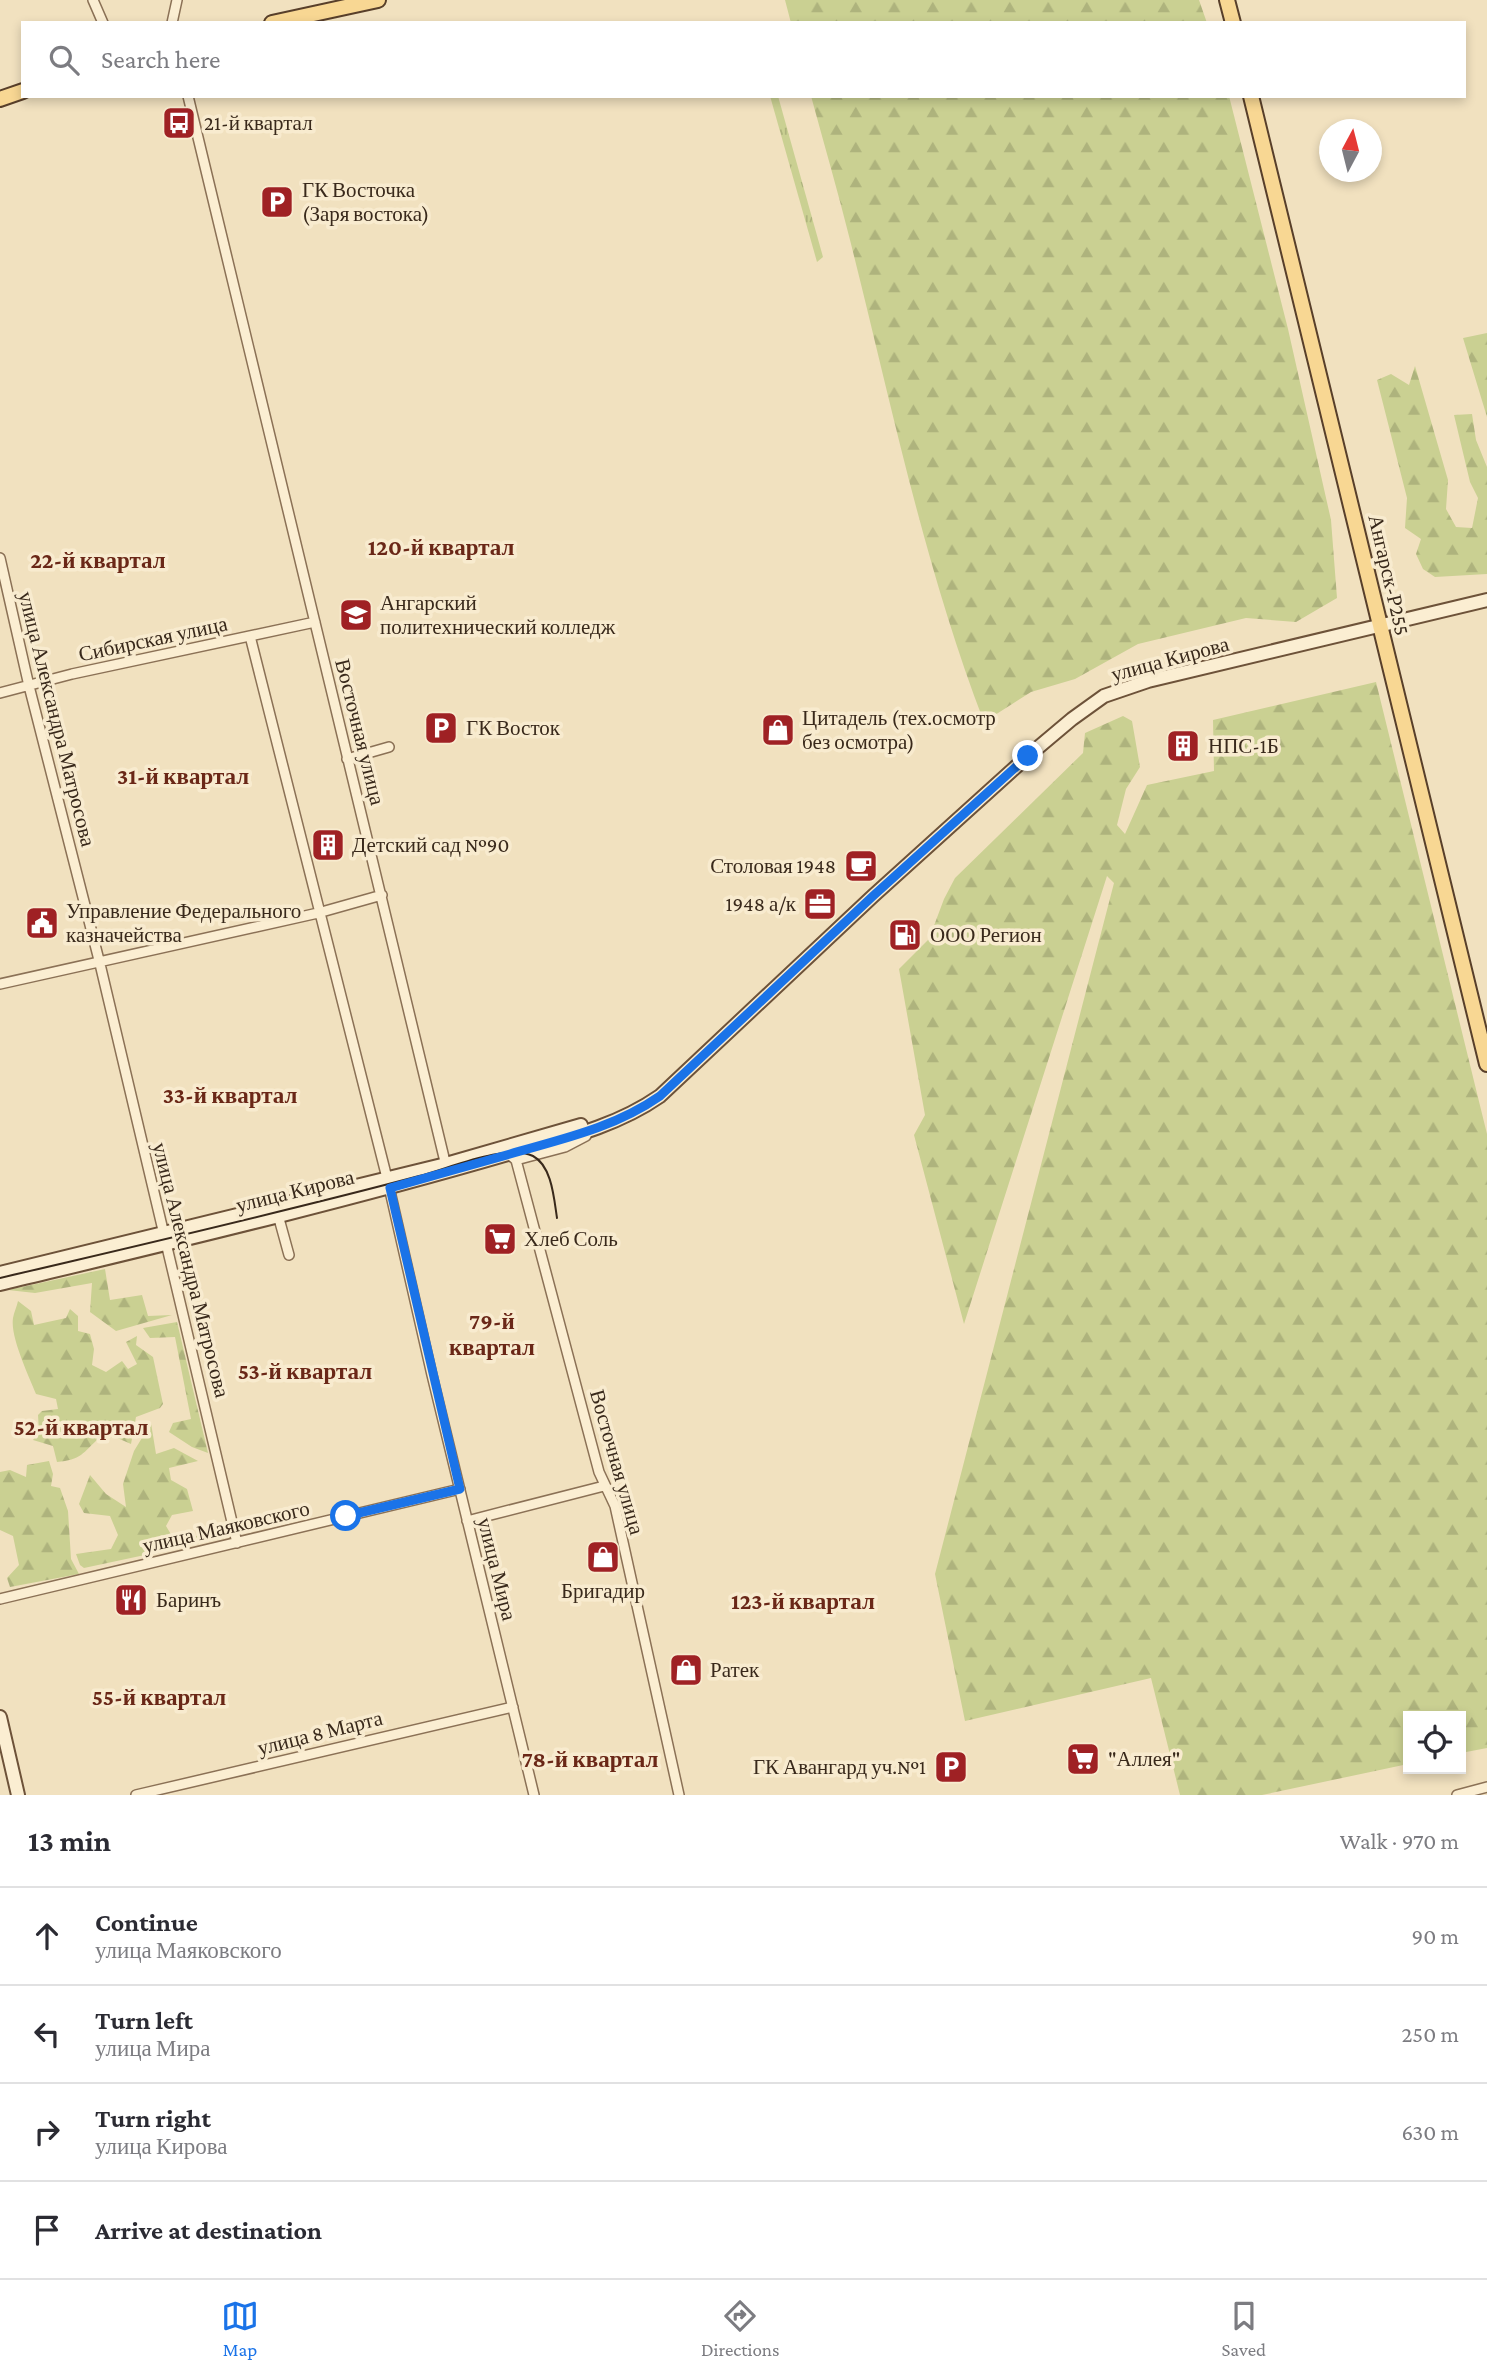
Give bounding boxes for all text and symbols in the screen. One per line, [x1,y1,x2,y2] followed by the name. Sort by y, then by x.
[21,21,1466,98] search box
[45,41,83,79] icon: search
[101,45,220,74] text: Search here
[160,104,198,142] bus stop icon: 21-й квартал
[204,111,313,135] place label: 21-й квартал
[1319,119,1382,182] north arrow
[302,178,429,226] place label: ГК Восточка (Заря востока)
[258,183,296,221] parking icon: ГК Восточка (Заря востока)
[1363,512,1415,638] street label: Ангарск-Р255
[368,534,514,560] district label: 120-й квартал
[30,547,166,573] district label: 22-й квартал
[14,589,101,850] street label: улица Александра Матросова
[380,591,616,639] place label: Ангарский политехнический колледж
[337,596,375,634] school or university icon: Ангарский политехнический колледж
[76,611,230,667] street label: Сибирская улица
[1108,632,1232,686] street label: улица Кирова
[330,656,390,808] street label: Восточная улица
[802,706,996,754] place label: Цитадель (тех.осмотр без осмотра)
[422,709,460,747] parking icon: ГК Восток
[759,711,797,749] shop icon: Цитадель (тех.осмотр без осмотра)
[466,716,561,740] place label: ГК Восток
[1164,727,1202,765] building icon: НПС-1Б
[1208,734,1279,758] place label: НПС-1Б
[1012,740,1043,771] route end
[117,763,249,789] district label: 31-й квартал
[309,826,347,864] building icon: Детский сад №90
[352,833,509,857] place label: Детский сад №90
[842,847,880,885] cafe icon: Столовая 1948
[710,854,836,878] place label: Столовая 1948
[801,885,839,923] office icon: 1948 а/к
[726,892,797,916] place label: 1948 а/к
[66,899,301,947] place label: Управление Федерального казначейства
[23,904,61,942] public building icon: Управление Федерального казначейства
[886,916,924,954] fuel station icon: ООО Регион
[930,923,1042,947] place label: ООО Регион
[163,1082,297,1108] district label: 33-й квартал
[148,1140,235,1401] street label: улица Александра Матросова
[233,1165,357,1217] street label: улица Кирова
[481,1220,519,1258] supermarket icon: Хлеб Соль
[524,1227,618,1251] place label: Хлеб Соль
[449,1308,535,1360] district label: 79-й квартал
[238,1358,372,1384] district label: 53-й квартал
[585,1387,649,1538] street label: Восточная улица
[14,1414,149,1440] district label: 52-й квартал
[140,1496,312,1558] street label: улица Маяковского
[330,1500,361,1531] route start
[473,1515,522,1624] street label: улица Мира
[584,1538,622,1576] shop icon: Бригадир
[561,1579,645,1603] place label: Бригадир
[112,1581,150,1619] restaurant icon: Баринъ
[156,1588,221,1612] place label: Баринъ
[731,1588,875,1614] district label: 123-й квартал
[667,1651,705,1689] shop icon: Ратек
[710,1658,760,1682] place label: Ратек
[92,1684,226,1710] district label: 55-й квартал
[255,1706,386,1760] street label: улица 8 Марта
[1403,1711,1466,1774] map controls
[1403,1711,1466,1774] button: locate
[1064,1740,1102,1778] supermarket icon: "Аллея"
[522,1746,658,1772] district label: 78-й квартал
[1108,1747,1180,1771] place label: "Аллея"
[932,1748,970,1786] parking icon: ГК Авангард уч.№1
[753,1755,926,1779] place label: ГК Авангард уч.№1
[28,1824,111,1857] text: 13 min
[1340,1828,1459,1854] text: Walk · 970 m
[95,1908,198,1937] text: Continue
[28,1917,66,1955] icon: ahead
[1412,1923,1459,1949] text: 90 m
[95,1937,282,1963] text: улица Маяковского
[95,2006,193,2035] text: Turn left
[28,2015,66,2053] icon: left
[1401,2021,1459,2047] text: 250 m
[95,2035,211,2061] text: улица Мира
[95,2104,211,2133] text: Turn right
[28,2113,66,2151] icon: right
[1401,2119,1459,2145] text: 630 m
[95,2133,228,2159] text: улица Кирова
[28,2211,66,2249] icon: arrive
[95,2216,322,2245] text: Arrive at destination
[221,2297,259,2360] tab: Map
[701,2297,780,2360] tab: Directions
[1221,2297,1266,2360] tab: Saved

